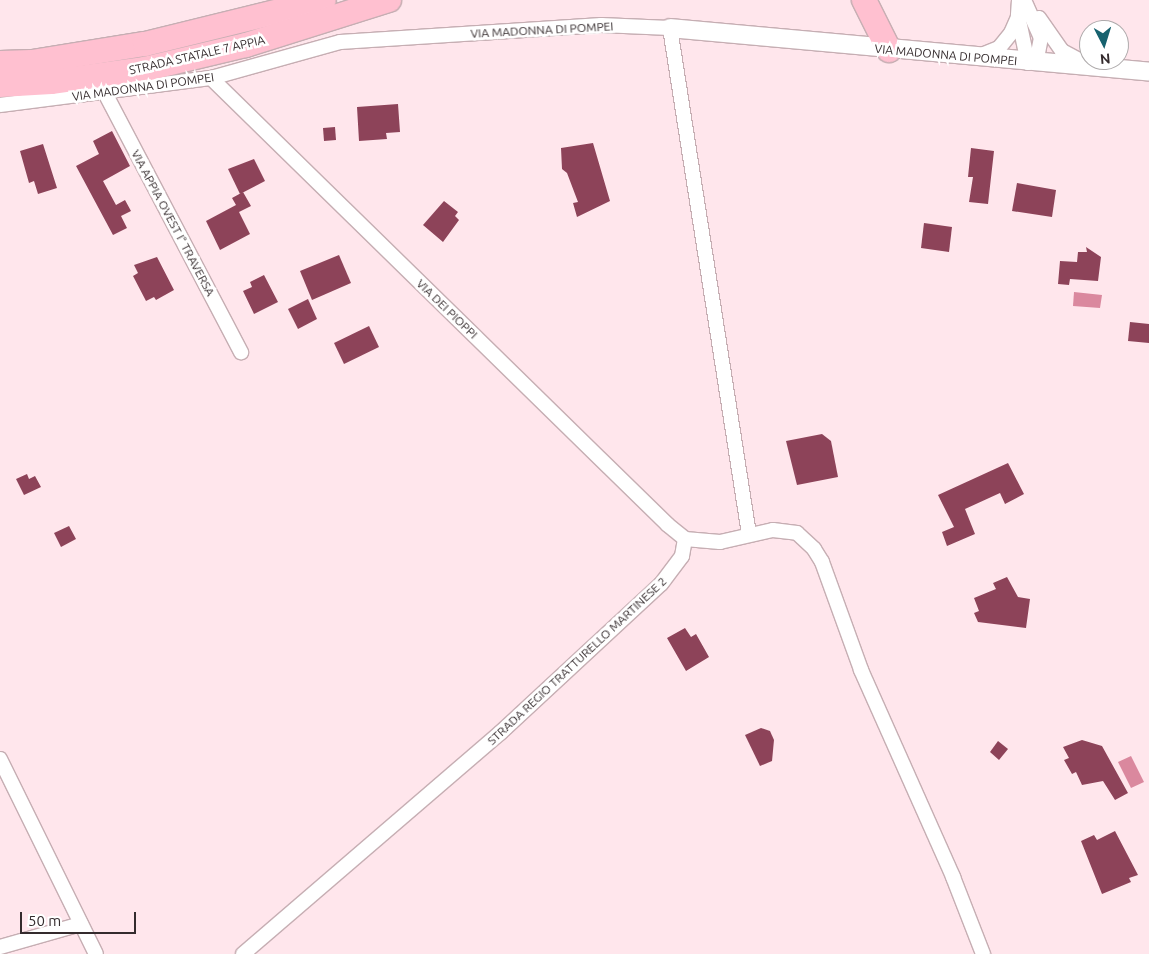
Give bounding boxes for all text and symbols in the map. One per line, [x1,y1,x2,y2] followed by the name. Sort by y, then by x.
[470,19,614,41] street label: VIA MADONNA DI POMPEI
[1079,20,1129,70] north arrow
[128,32,266,78] street label: STRADA STATALE 7 APPIA
[874,42,1018,68] street label: VIA MADONNA DI POMPEI
[1099,51,1111,67] text: N
[71,70,215,104] street label: VIA MADONNA DI POMPEI
[128,147,218,299] street label: VIA APPIA OVEST I° TRAVERSA
[413,276,481,342] street label: VIA DEI PIOPPI
[485,574,669,748] street label: STRADA REGIO TRATTURELLO MARTINESE 2
[22,902,139,934] scale bar
[28,912,61,929] text: 50 m

